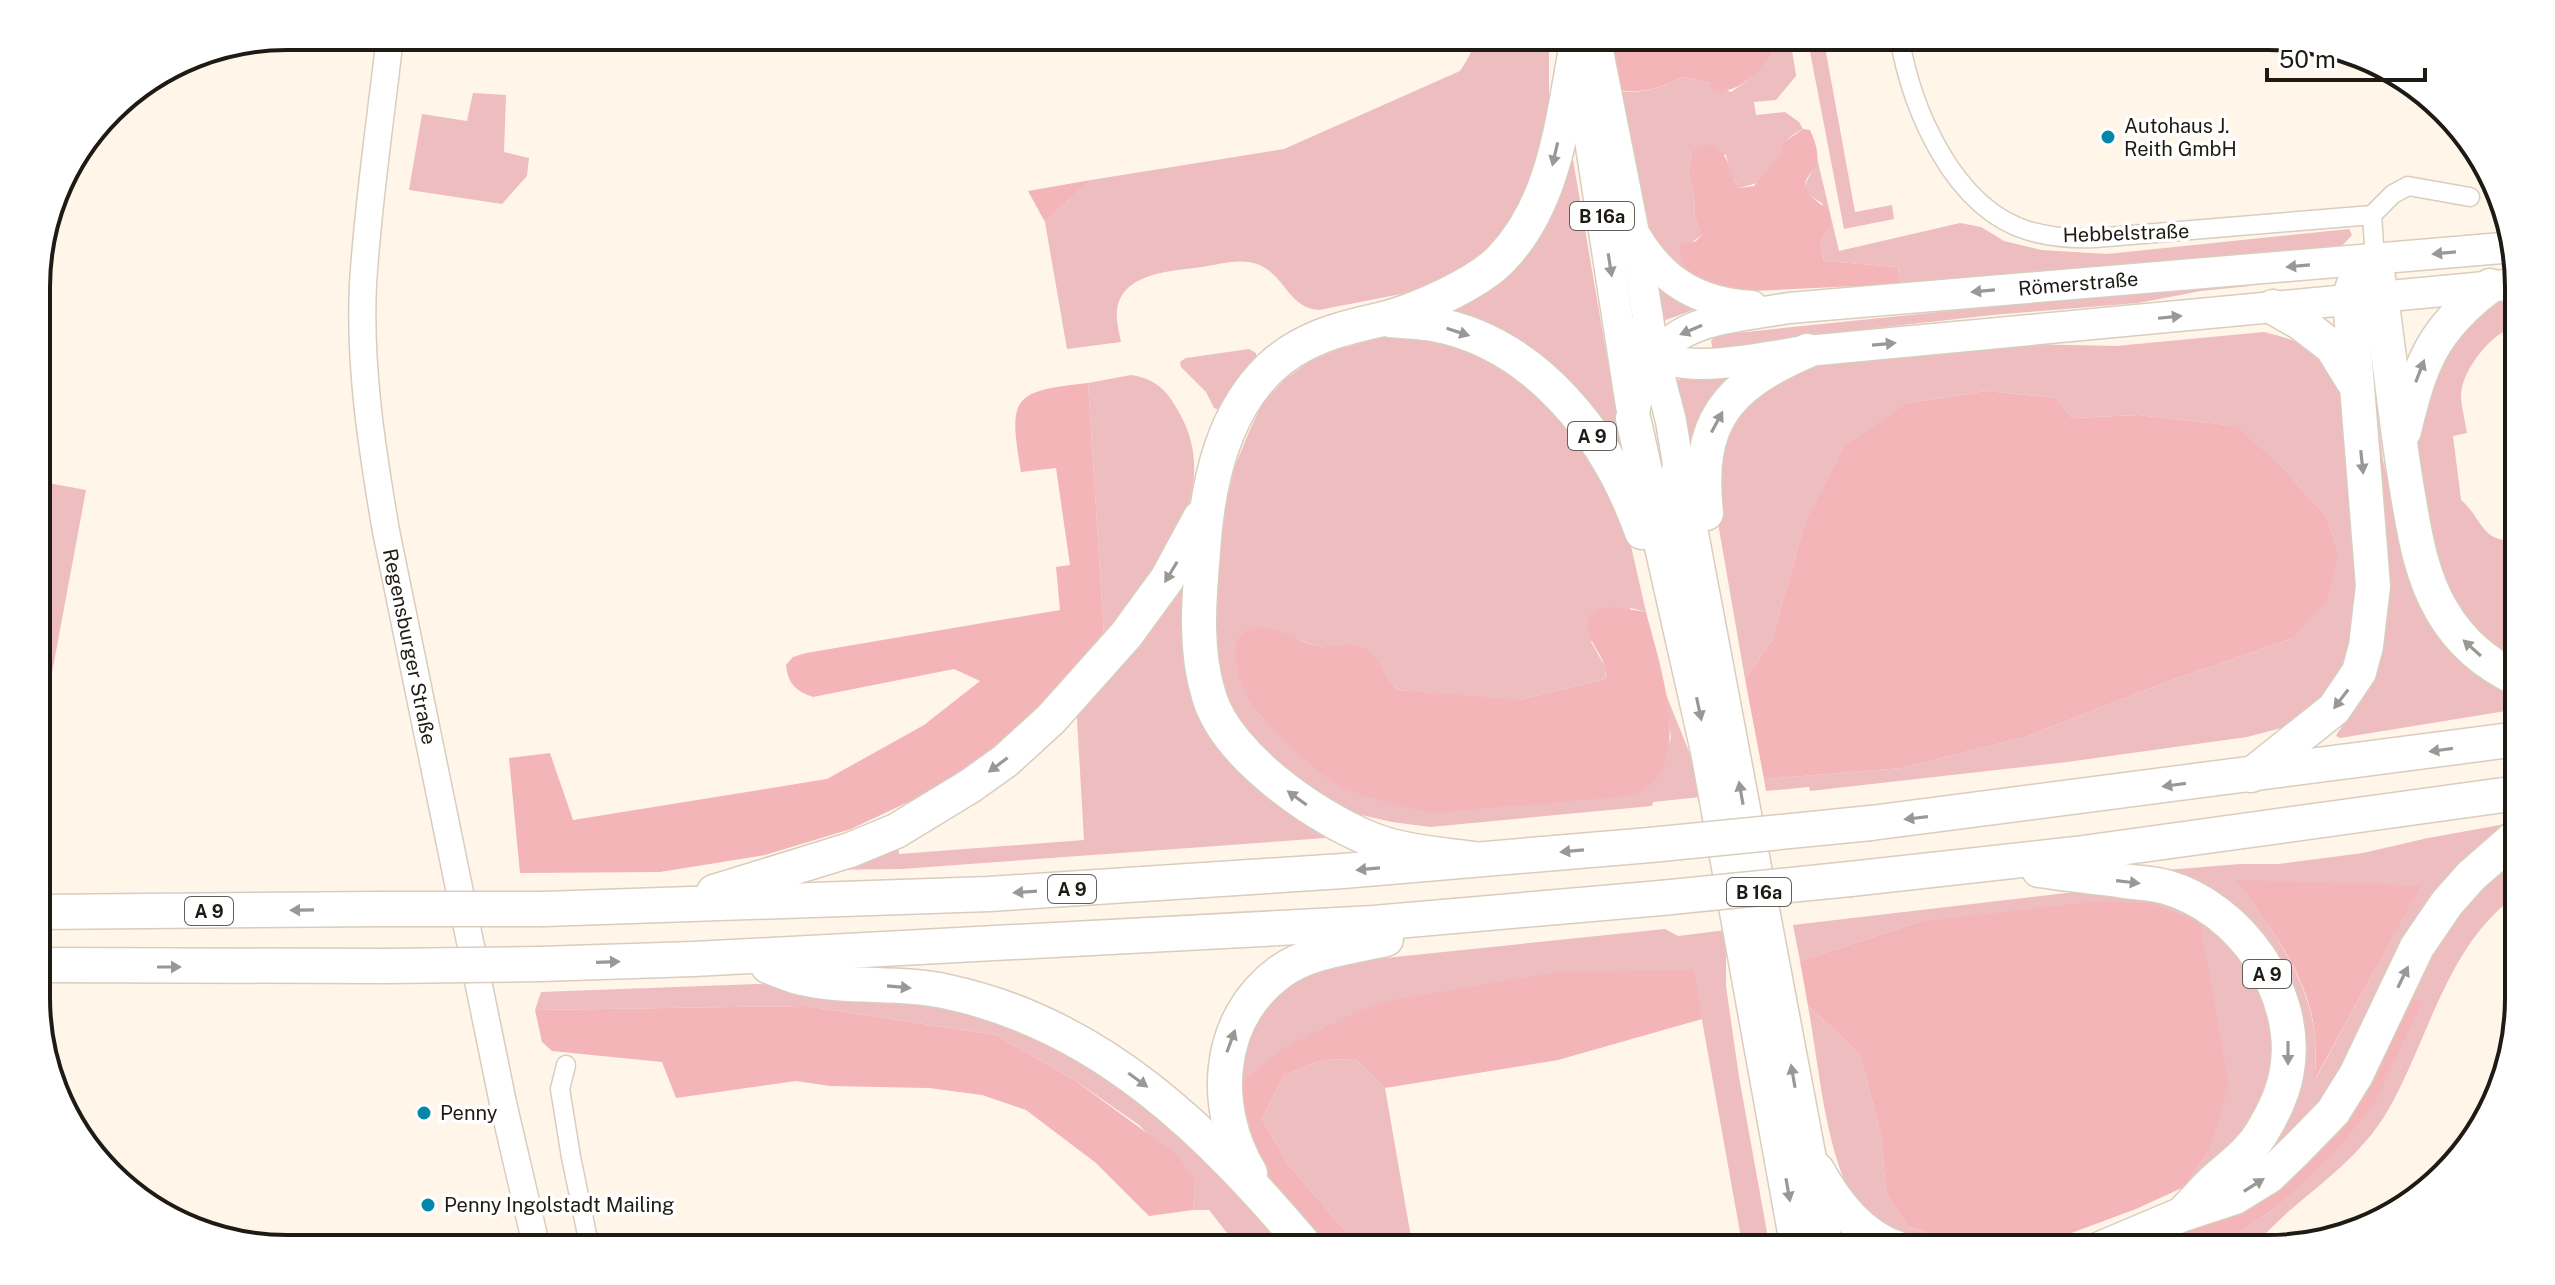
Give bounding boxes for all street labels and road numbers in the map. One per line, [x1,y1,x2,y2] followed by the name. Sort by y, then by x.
[1570,202,1634,230] road number: B 16a
[2062,219,2190,247] street label: Hebbelstraße
[2017,267,2139,301] street label: Römerstraße
[1568,422,1616,450] road number: A 9
[378,546,441,747] street label: Regensburger Straße
[1048,875,1096,903] road number: A 9
[1727,878,1791,906] road number: B 16a
[185,897,233,925] road number: A 9
[2243,960,2291,988] road number: A 9

